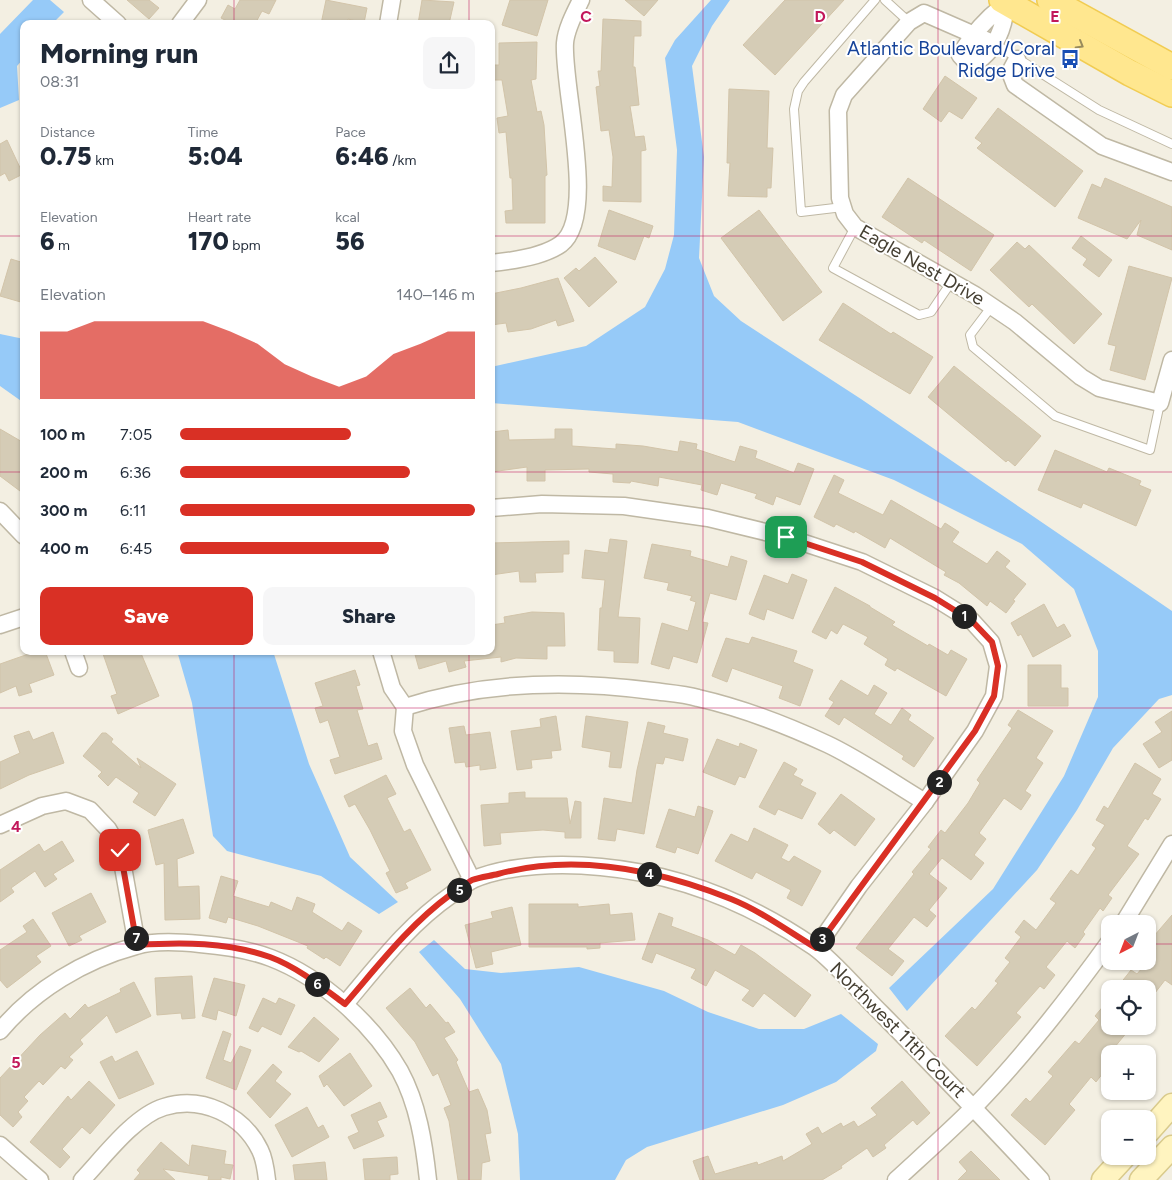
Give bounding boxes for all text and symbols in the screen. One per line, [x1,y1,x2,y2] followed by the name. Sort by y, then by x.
[580,7,592,26] text: C
[814,7,826,26] text: D
[1050,7,1060,26] text: E
[40,36,198,70] text: Morning run
[423,37,475,89] button: share
[847,37,1055,82] place label: Atlantic Boulevard/Coral Ridge Drive
[1074,38,1083,48] one-way arrow
[1059,48,1081,70] bus stop icon: Atlantic Boulevard/Coral Ridge Drive
[40,72,79,91] text: 08:31
[40,124,95,141] text: Distance
[188,124,218,141] text: Time
[335,124,366,141] text: Pace
[40,141,92,171] text: 0.75
[188,141,243,171] text: 5:04
[335,141,389,171] text: 6:46
[92,152,114,169] text: km
[389,152,416,169] text: /km
[40,209,98,226] text: Elevation
[188,209,251,226] text: Heart rate
[335,209,360,226] text: kcal
[855,220,989,310] street label: Eagle Nest Drive
[40,226,55,256] text: 6
[188,226,229,256] text: 170
[335,226,365,256] text: 56
[55,237,70,254] text: m
[229,237,261,254] text: bpm
[40,285,106,304] text: Elevation
[396,285,475,304] text: 140–146 m
[40,425,85,444] text: 100 m
[120,425,152,444] text: 7:05
[40,463,88,482] text: 200 m
[120,463,151,482] text: 6:36
[40,501,87,520] text: 300 m
[120,501,146,520] text: 6:11
[765,516,807,558] pin
[772,523,800,551] icon: arrive
[40,539,89,558] text: 400 m
[120,539,152,558] text: 6:45
[40,587,253,645] button: Save
[263,587,475,645] button: Share
[952,604,976,628] pin: 1
[962,608,967,625] text: 1
[926,770,952,794] pin: 2
[935,774,944,791] text: 2
[11,817,21,836] text: 4
[99,829,141,871] pin
[106,836,134,864] icon: check
[636,862,662,886] pin: 4
[645,866,654,883] text: 4
[446,878,472,902] pin: 5
[455,882,464,899] text: 5
[1101,915,1156,970] north arrow
[1101,915,1156,1165] map controls
[124,926,148,950] pin: 7
[810,926,834,952] pin: 3
[133,930,140,947] text: 7
[819,931,826,948] text: 3
[825,957,971,1103] street label: Northwest 11th Court
[304,972,330,996] pin: 6
[313,976,322,993] text: 6
[1101,980,1156,1035] button: locate
[1101,1045,1156,1100] button: +
[11,1053,21,1072] text: 5
[1101,1110,1156,1165] button: −

